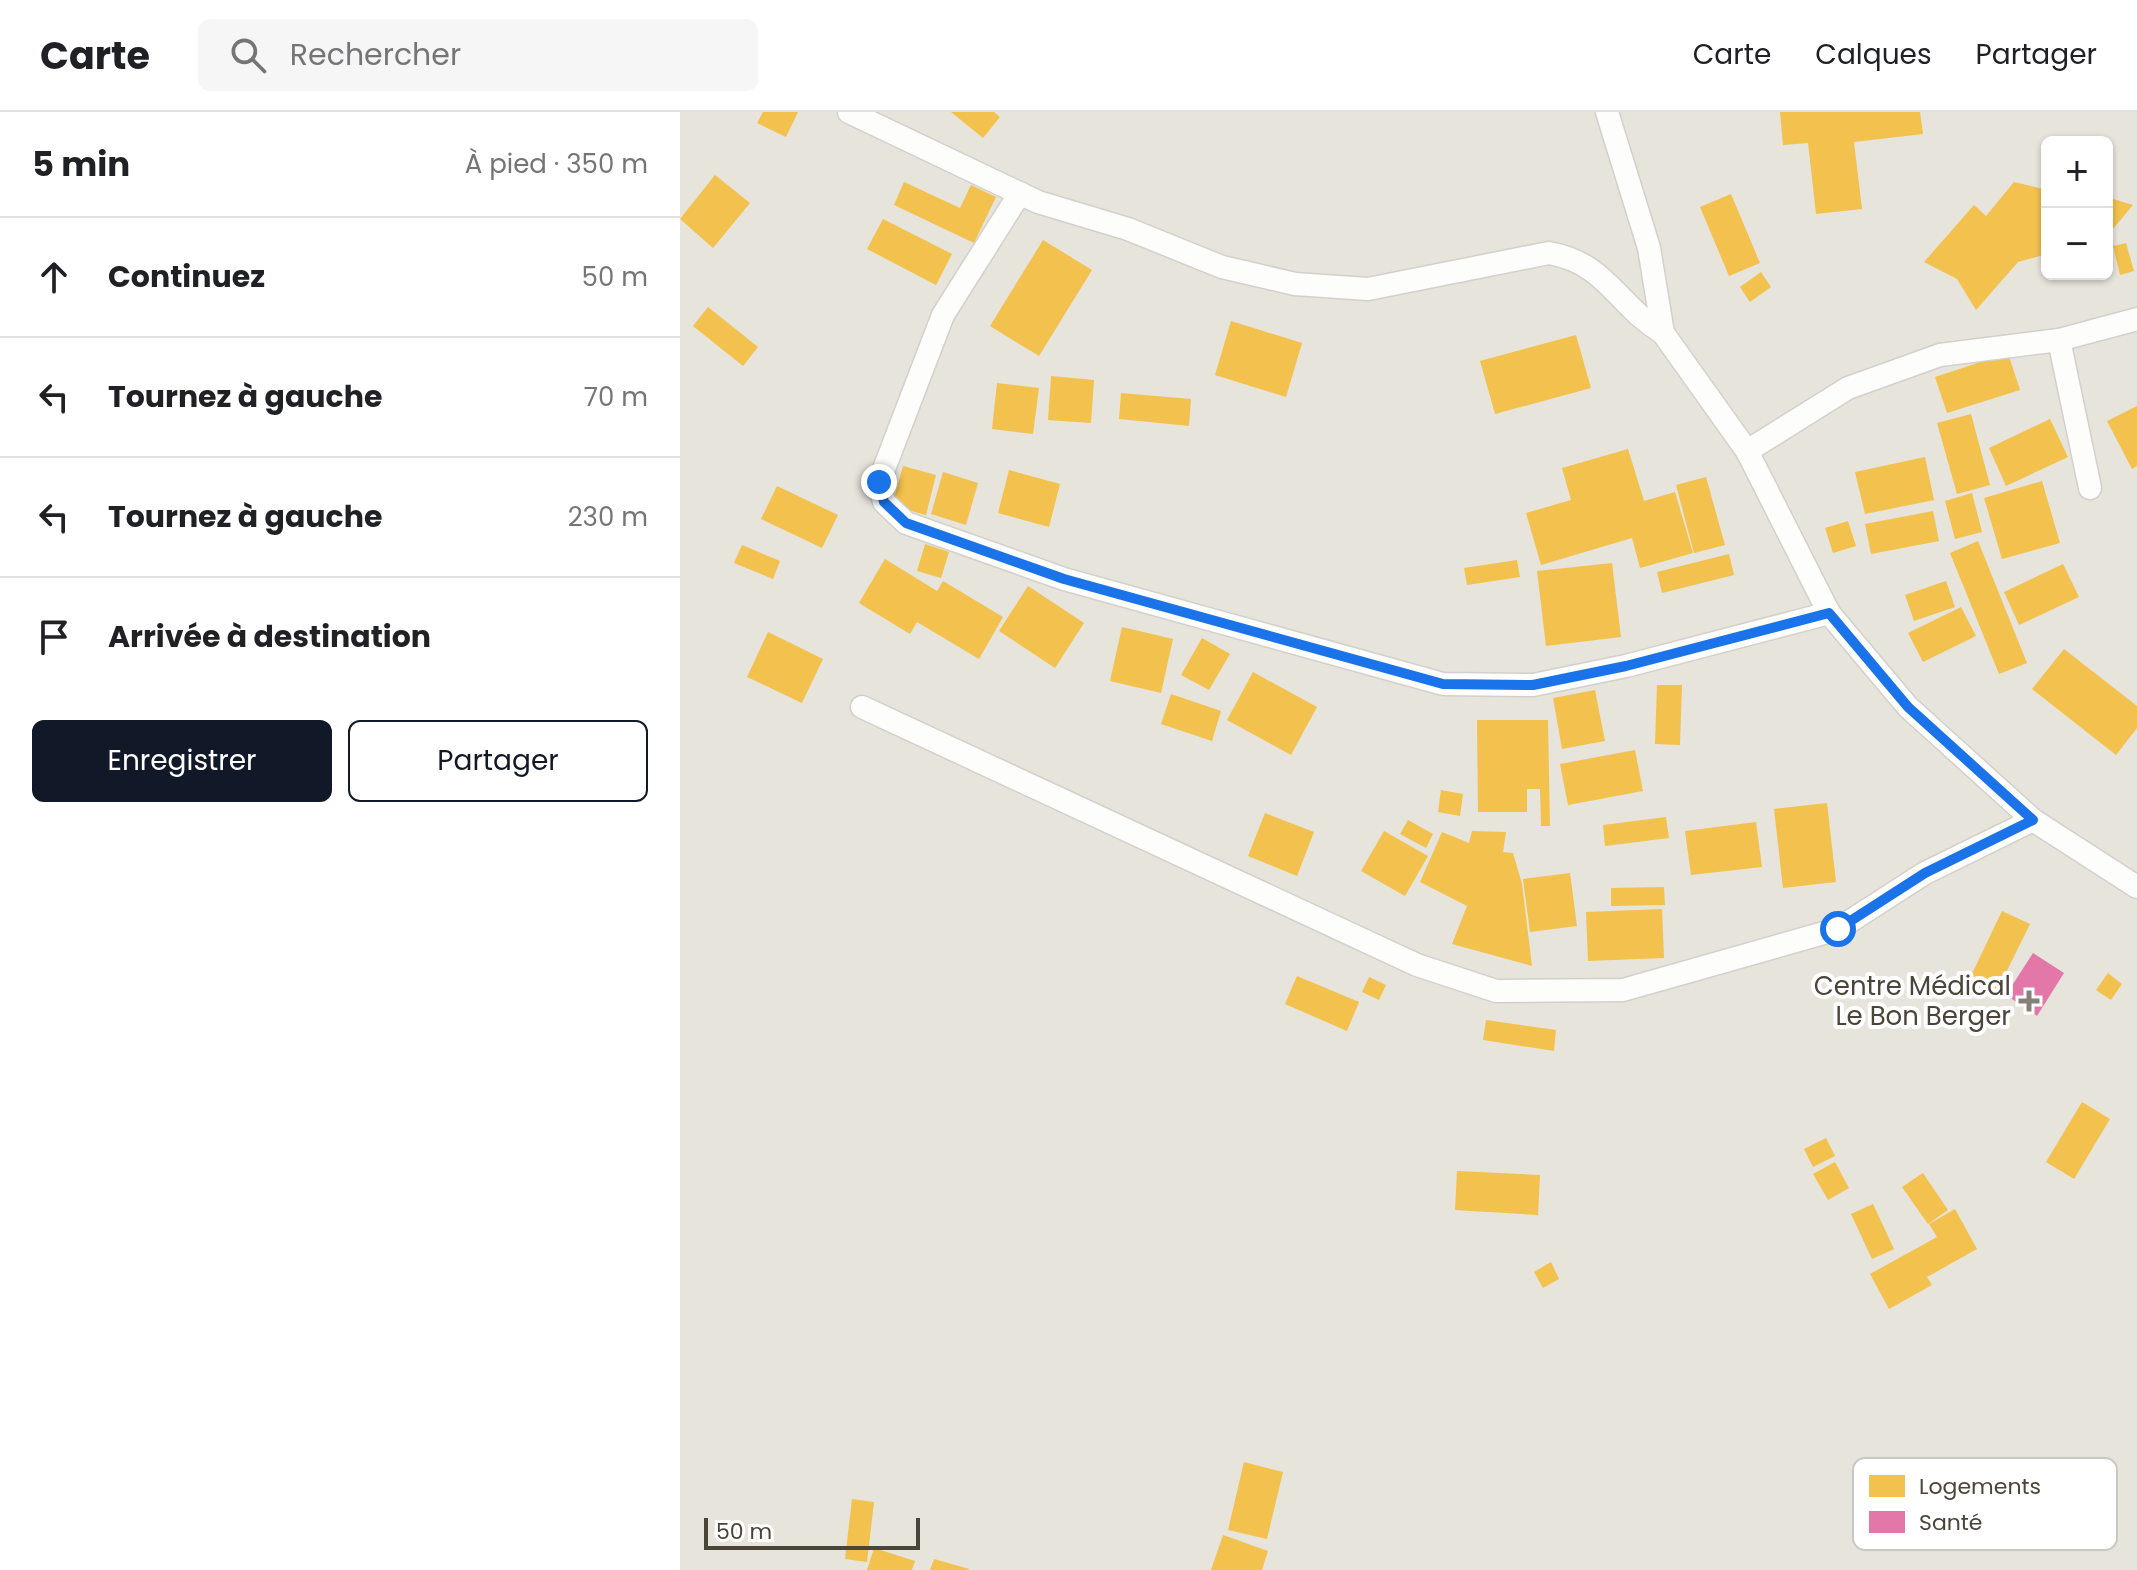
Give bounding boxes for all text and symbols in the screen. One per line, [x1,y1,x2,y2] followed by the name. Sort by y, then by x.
[198,19,758,91] search box
[40,29,150,82] text: Carte
[226,33,270,77] icon: search
[290,33,461,76] text: Rechercher
[1693,35,1771,74] text: Carte
[1815,35,1932,74] text: Calques
[1976,35,2097,74] text: Partager
[2041,136,2113,280] map controls
[2041,136,2113,208] button: +
[32,140,130,188] text: 5 min
[465,146,648,182] text: À pied · 350 m
[2041,208,2113,280] button: −
[32,255,76,299] icon: ahead
[108,255,265,298] text: Continuez
[582,259,648,295] text: 50 m
[32,375,76,419] icon: left
[108,375,382,418] text: Tournez à gauche
[584,379,648,415] text: 70 m
[861,464,897,500] route end
[32,495,76,539] icon: left
[108,495,382,538] text: Tournez à gauche
[568,499,648,535] text: 230 m
[32,615,76,659] icon: arrive
[108,615,431,658] text: Arrivée à destination
[32,720,332,802] button: Enregistrer
[348,720,648,802] button: Partager
[1820,911,1856,947] route start
[1814,968,2011,1034] place label: Centre Médical Le Bon Berger
[2018,990,2040,1012] marker: Centre Médical Le Bon Berger
[1853,1458,2117,1550] legend
[1919,1471,2041,1502] text: Logements
[1919,1507,1983,1538] text: Santé
[704,1514,920,1550] scale bar
[716,1516,772,1547] text: 50 m

